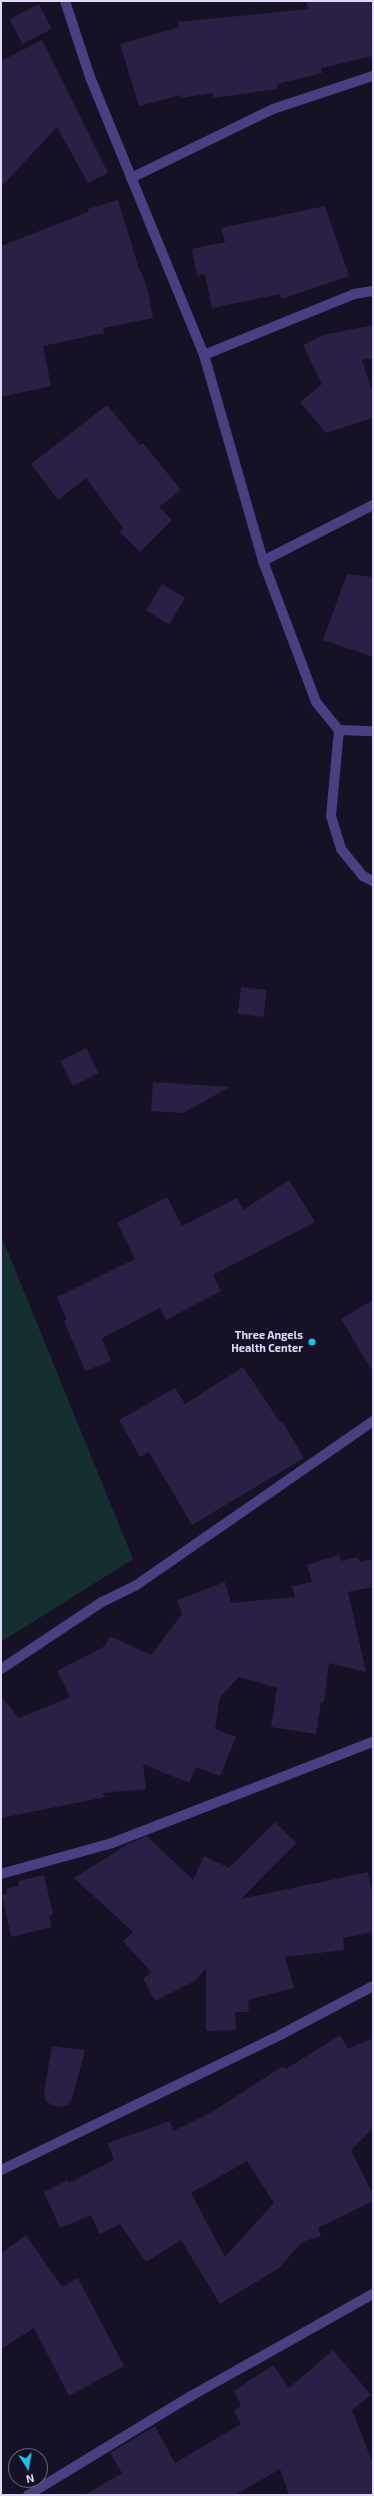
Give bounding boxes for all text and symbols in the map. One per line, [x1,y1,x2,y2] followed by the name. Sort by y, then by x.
[231,1329,303,1355] place label: Three Angels Health Center
[306,1336,318,1348] marker: Three Angels Health Center
[8,2448,48,2488] north arrow
[25,2472,36,2486] text: N

